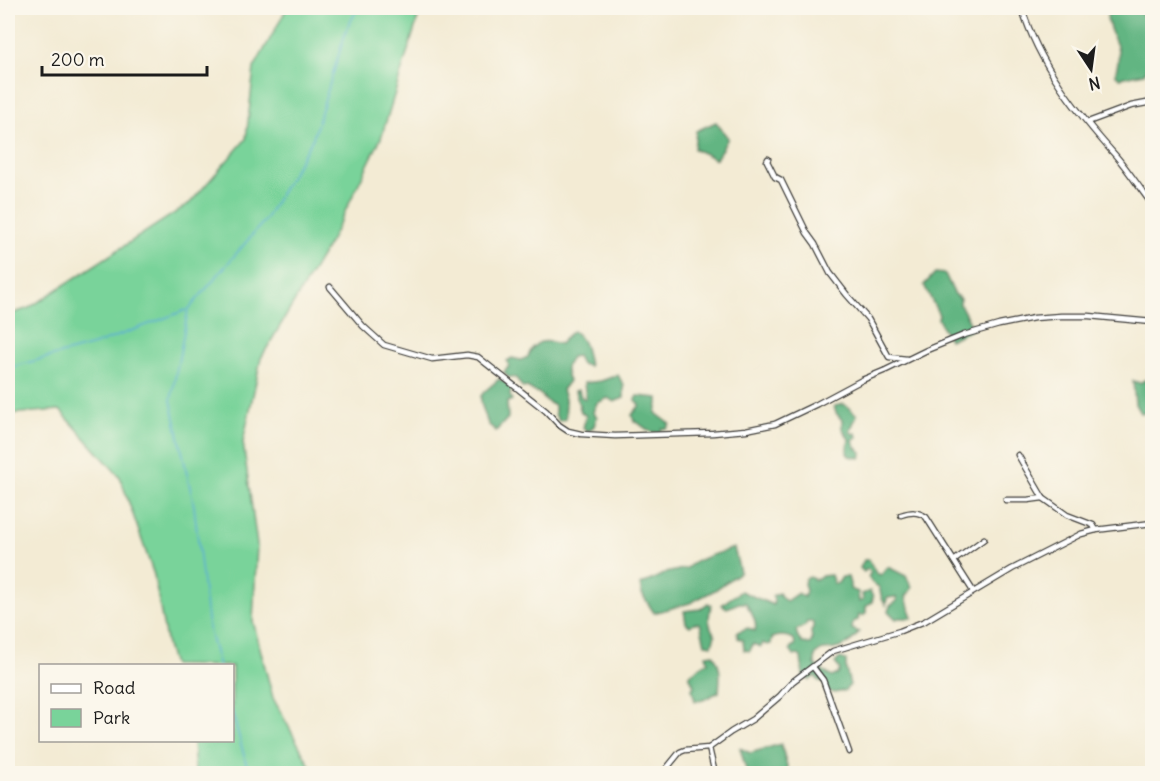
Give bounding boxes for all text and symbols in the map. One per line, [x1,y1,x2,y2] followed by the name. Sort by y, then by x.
[42,39,207,77] scale bar
[1061,39,1121,99] north arrow
[51,48,105,71] text: 200 m
[1087,73,1102,95] text: N
[39,664,234,742] legend
[93,676,136,699] text: Road
[93,706,130,729] text: Park

